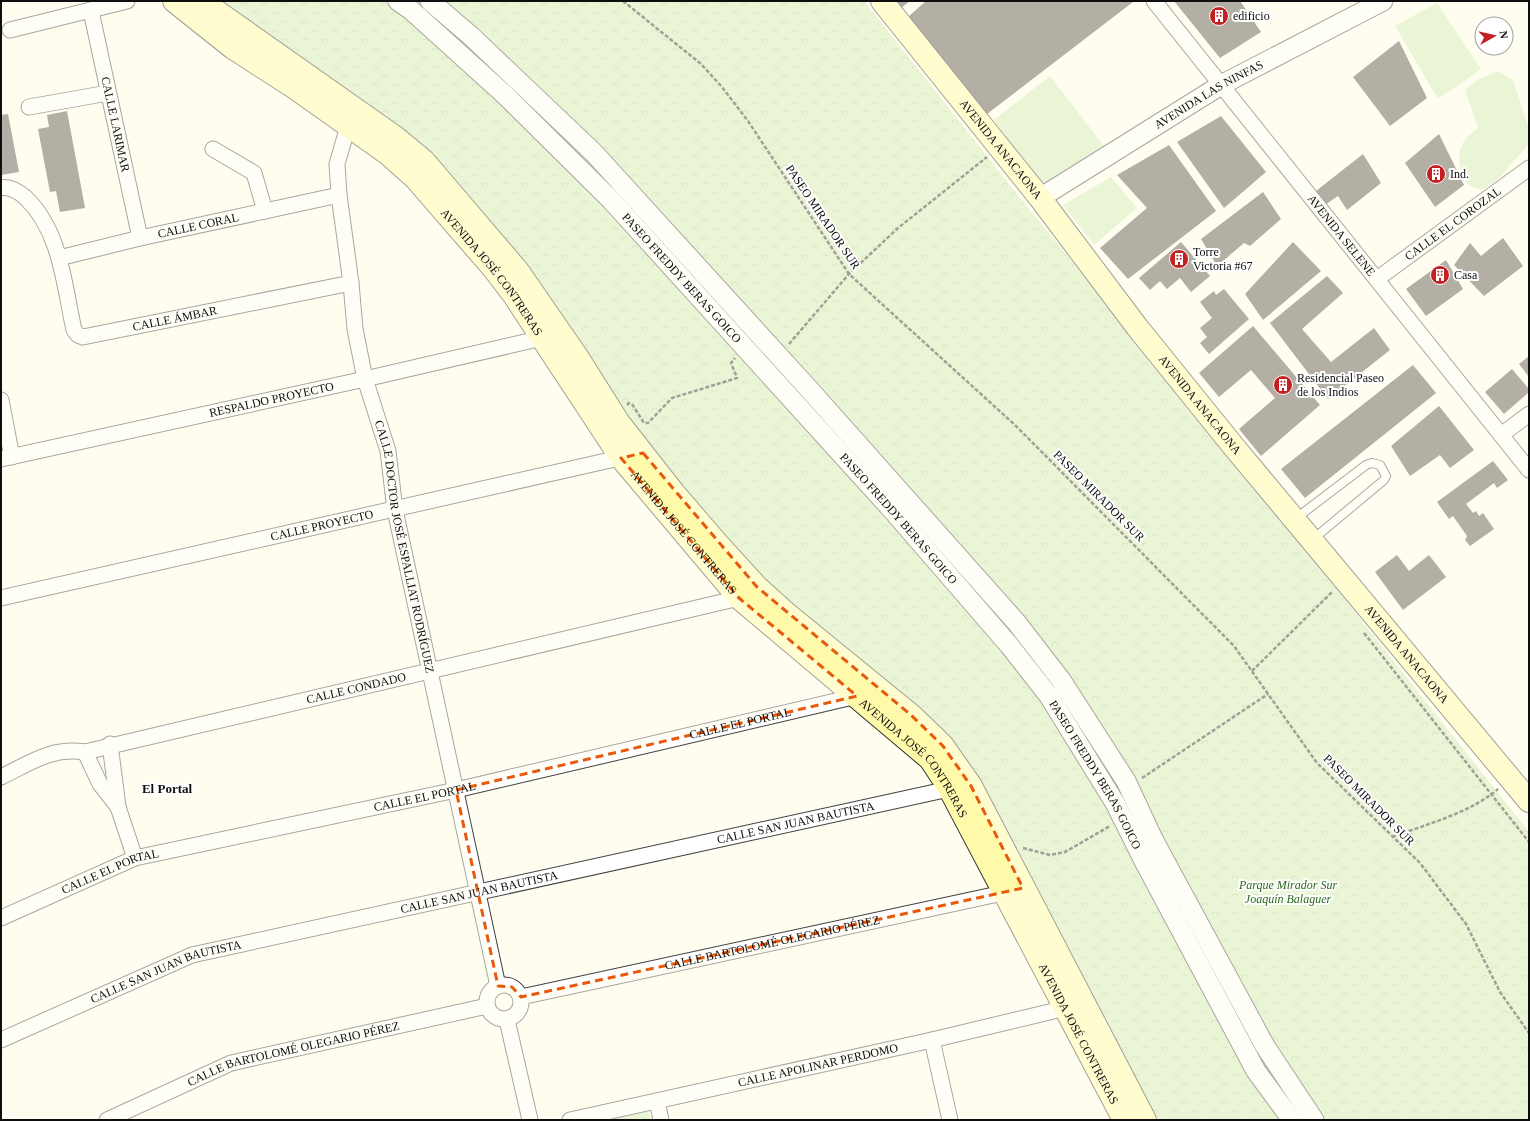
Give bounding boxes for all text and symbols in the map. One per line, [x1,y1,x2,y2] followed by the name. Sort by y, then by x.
[1208,5,1230,27] building icon: edificio
[1233,9,1270,23] place label: edificio
[1474,16,1514,56] north arrow
[1497,30,1510,39] text: N
[1152,57,1265,132] street label: AVENIDA LAS NINFAS
[98,75,133,173] street label: CALLE LARIMAR
[957,97,1045,202] street label: AVENIDA ANACAONA
[783,162,863,272] street label: PASEO MIRADOR SUR
[1425,163,1447,185] building icon: Ind.
[1450,167,1469,181] place label: Ind.
[1402,184,1504,263] street label: CALLE EL COROZAL
[1305,192,1378,279] street label: AVENIDA SELENE
[438,206,545,338] street label: AVENIDA JOSÉ CONTRERAS
[156,210,240,241] street label: CALLE CORAL
[619,210,744,346] street label: PASEO FREDDY BERAS GOICO
[1193,245,1253,273] place label: Torre Victoria #67
[1168,248,1190,270] building icon: Torre Victoria #67
[1429,264,1451,286] building icon: Casa
[1454,268,1478,282] place label: Casa
[131,303,218,334] street label: CALLE ÁMBAR
[1156,352,1244,458] street label: AVENIDA ANACAONA
[1297,371,1384,399] place label: Residencial Paseo de los Indios
[1272,374,1294,396] building icon: Residencial Paseo de los Indios
[208,379,335,420] street label: RESPALDO PROYECTO
[372,419,437,675] street label: CALLE DOCTOR JOSÉ ESPALLIAT RODRÍGUEZ
[1051,448,1147,544] street label: PASEO MIRADOR SUR
[837,450,960,587] street label: PASEO FREDDY BERAS GOICO
[628,468,740,597] street label: AVENIDA JOSÉ CONTRERAS
[269,507,375,544] street label: CALLE PROYECTO
[1362,602,1452,706] street label: AVENIDA ANACAONA
[305,670,408,707] street label: CALLE CONDADO
[857,696,970,820] street label: AVENIDA JOSÉ CONTRERAS
[1046,698,1144,852] street label: PASEO FREDDY BERAS GOICO
[688,705,793,742] street label: CALLE EL PORTAL
[1321,752,1417,848] street label: PASEO MIRADOR SUR
[372,779,477,814] street label: CALLE EL PORTAL
[142,781,192,796] district label: El Portal
[716,798,876,847] street label: CALLE SAN JUAN BAUTISTA
[59,846,160,897] street label: CALLE EL PORTAL
[399,868,560,916] street label: CALLE SAN JUAN BAUTISTA
[1238,878,1337,906] park label: Parque Mirador Sur Joaquín Balaguer
[663,913,881,973] street label: CALLE BARTOLOMÉ OLEGARIO PÉREZ
[88,937,243,1006] street label: CALLE SAN JUAN BAUTISTA
[1036,961,1121,1107] street label: AVENIDA JOSÉ CONTRERAS
[185,1019,401,1089] street label: CALLE BARTOLOMÉ OLEGARIO PÉREZ
[737,1041,900,1090] street label: CALLE APOLINAR PERDOMO

